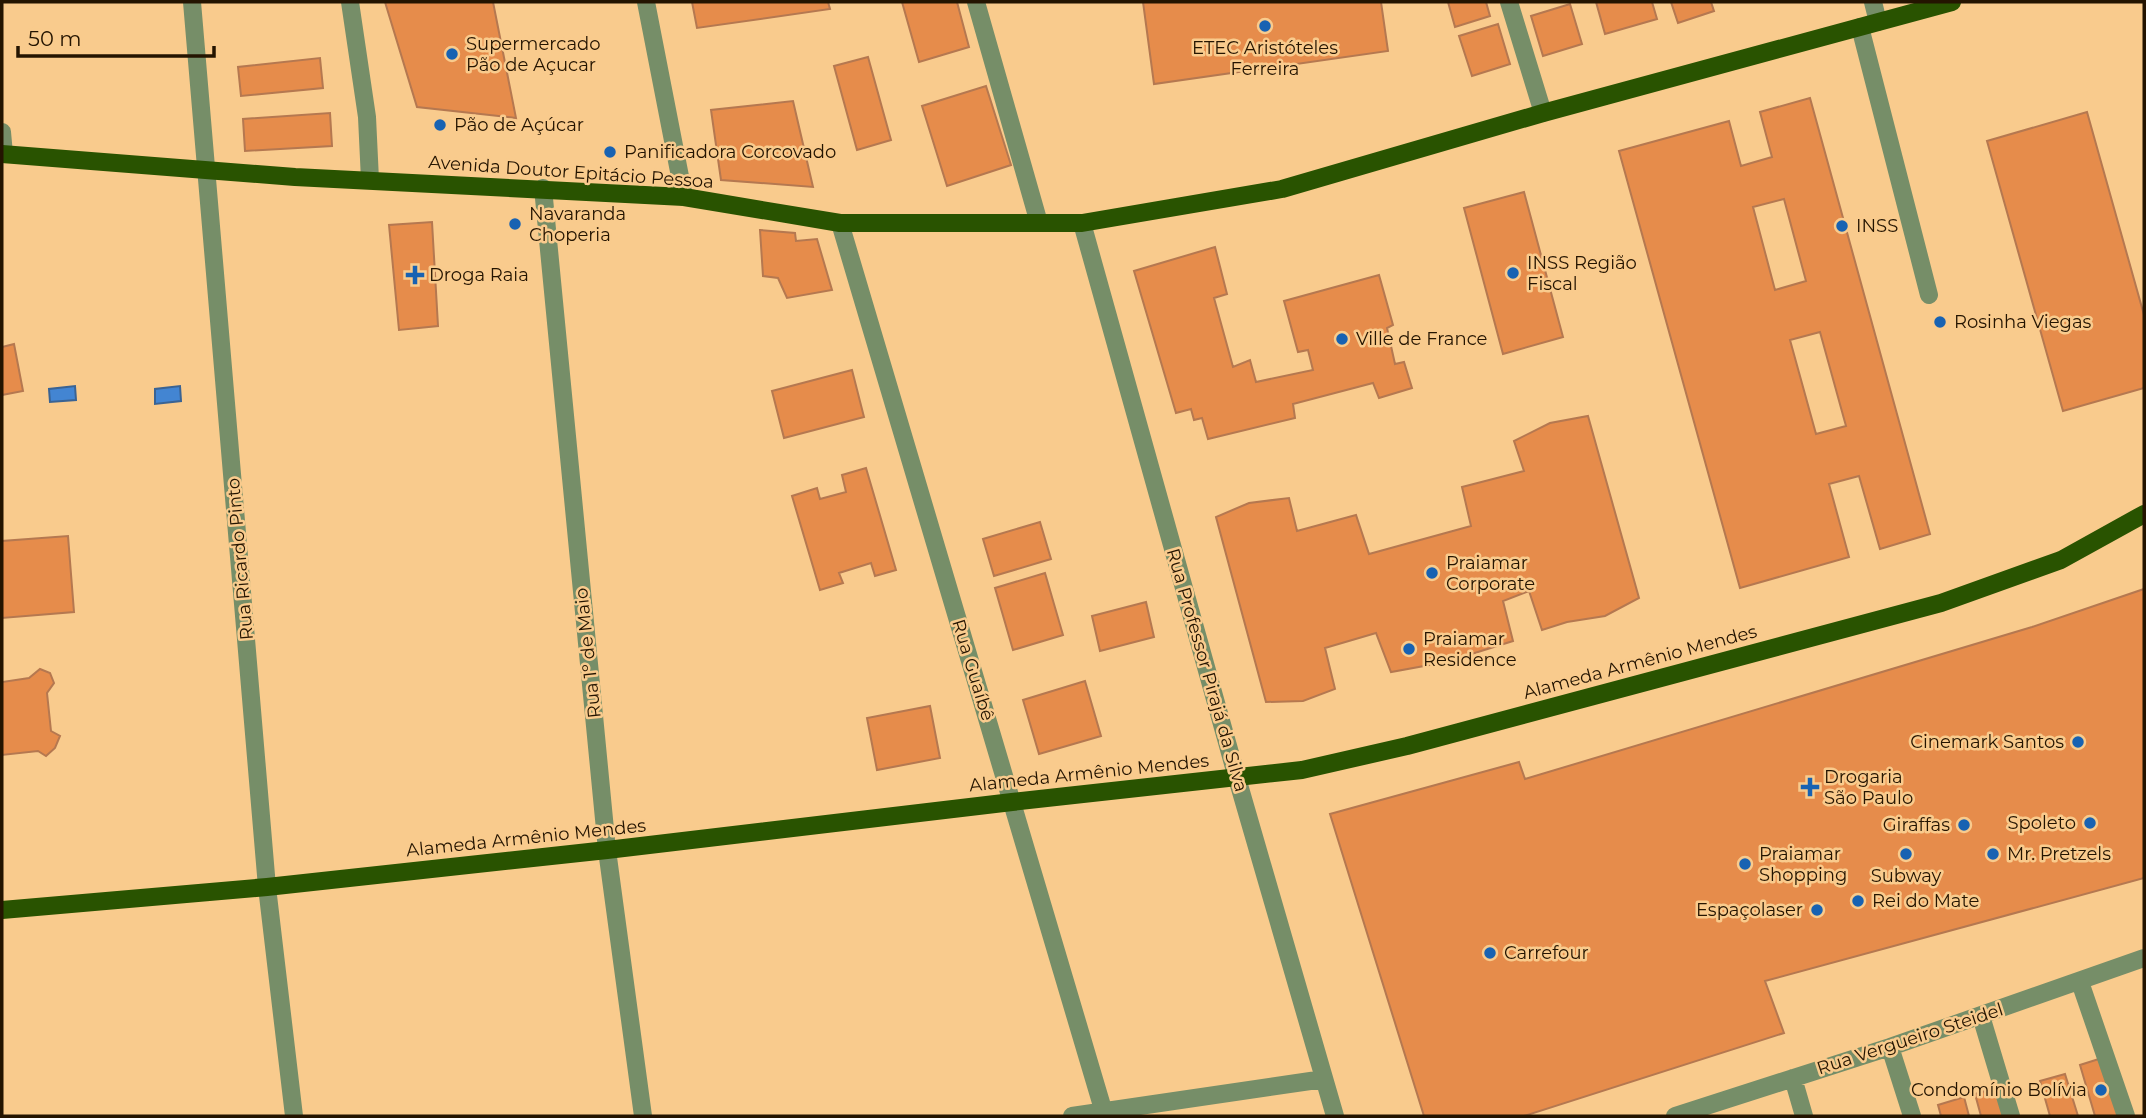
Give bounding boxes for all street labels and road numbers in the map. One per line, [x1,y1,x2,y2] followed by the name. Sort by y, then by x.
[428,151,714,193] street label: Avenida Doutor Epitácio Pessoa
[222,477,258,641] street label: Rua Ricardo Pinto
[1162,546,1252,794] street label: Rua Professor Pirajá da Silva
[570,587,606,719] street label: Rua 1º de Maio
[947,617,999,724] street label: Rua Guaíbê
[1521,620,1759,704] street label: Alameda Armênio Mendes
[968,749,1210,797] street label: Alameda Armênio Mendes
[405,814,647,862] street label: Alameda Armênio Mendes
[1814,998,2006,1080] street label: Rua Vergueiro Steidel

